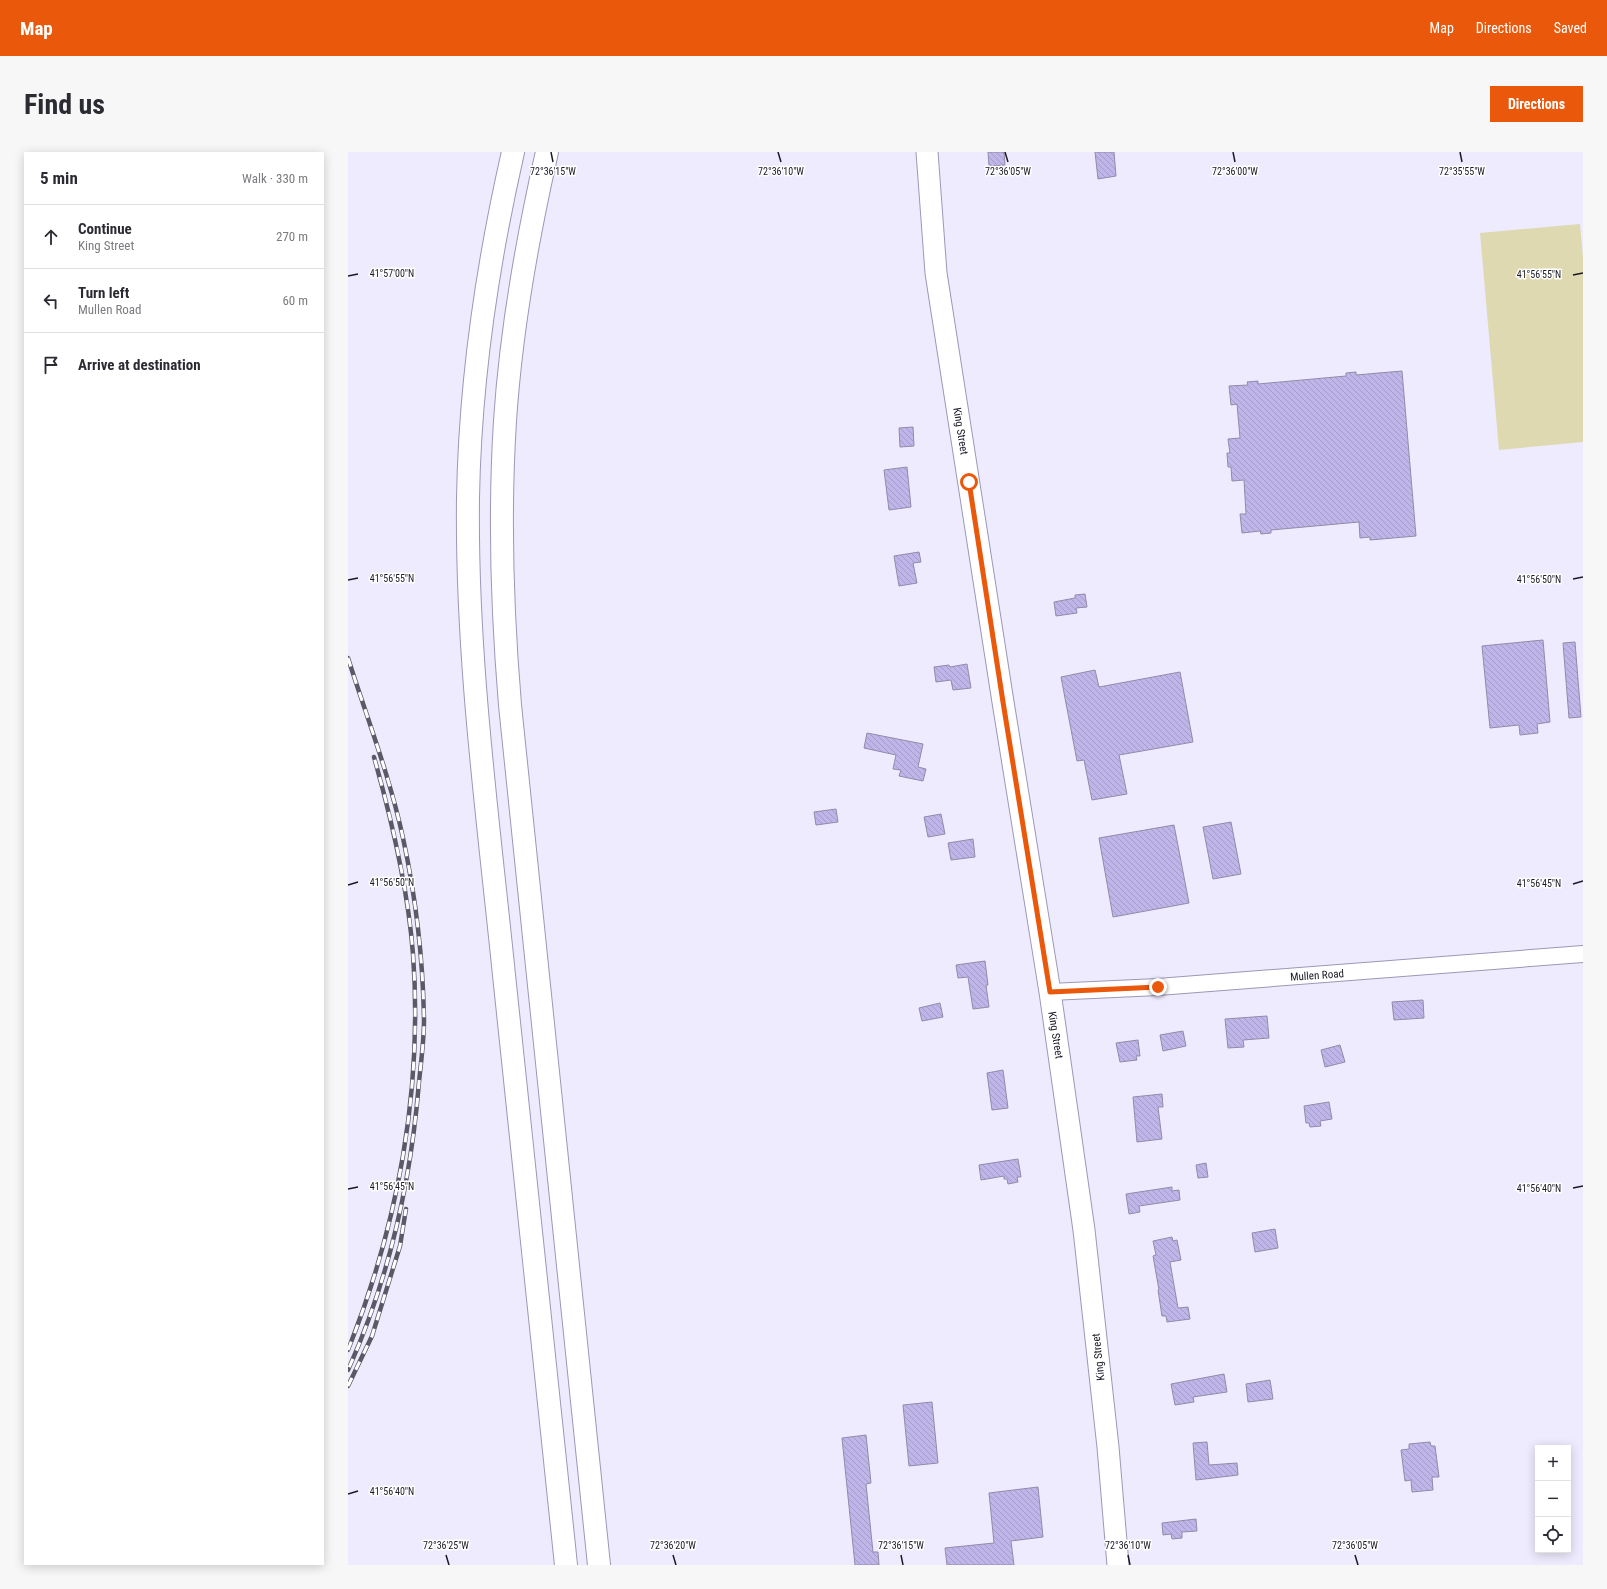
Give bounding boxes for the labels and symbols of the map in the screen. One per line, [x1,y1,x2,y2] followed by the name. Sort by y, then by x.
[530,166,576,177] text: 72°36'15"W
[758,166,804,177] text: 72°36'10"W
[985,166,1031,177] text: 72°36'05"W
[1212,166,1258,177] text: 72°36'00"W
[1439,166,1485,177] text: 72°35'55"W
[370,268,414,279] text: 41°57'00"N
[1517,269,1561,280] text: 41°56'55"N
[950,407,971,456] street label: King Street
[960,473,978,491] route start
[370,573,414,584] text: 41°56'55"N
[1517,574,1561,585] text: 41°56'50"N
[370,877,414,888] text: 41°56'50"N
[1517,878,1561,889] text: 41°56'45"N
[1290,967,1344,984] street label: Mullen Road
[1149,978,1167,996] route end
[1045,1011,1066,1060] street label: King Street
[370,1181,414,1192] text: 41°56'45"N
[1517,1183,1561,1194] text: 41°56'40"N
[1090,1333,1107,1381] street label: King Street
[370,1486,414,1497] text: 41°56'40"N
[423,1540,469,1551] text: 72°36'25"W
[650,1540,696,1551] text: 72°36'20"W
[878,1540,924,1551] text: 72°36'15"W
[1105,1540,1151,1551] text: 72°36'10"W
[1332,1540,1378,1551] text: 72°36'05"W

